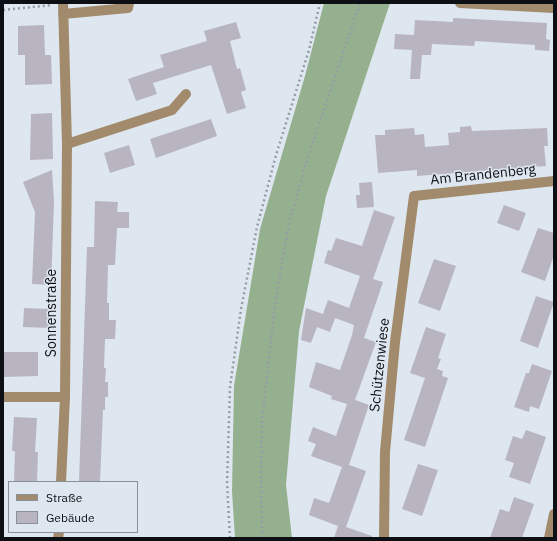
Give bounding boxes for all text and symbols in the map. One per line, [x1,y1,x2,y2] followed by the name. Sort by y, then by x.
[429,161,537,189] street label: Am Brandenberg
[44,269,60,357] street label: Sonnenstraße
[367,317,393,413] street label: Schützenwiese
[8,481,138,533] legend
[46,490,82,505] text: Straße
[46,510,95,525] text: Gebäude

